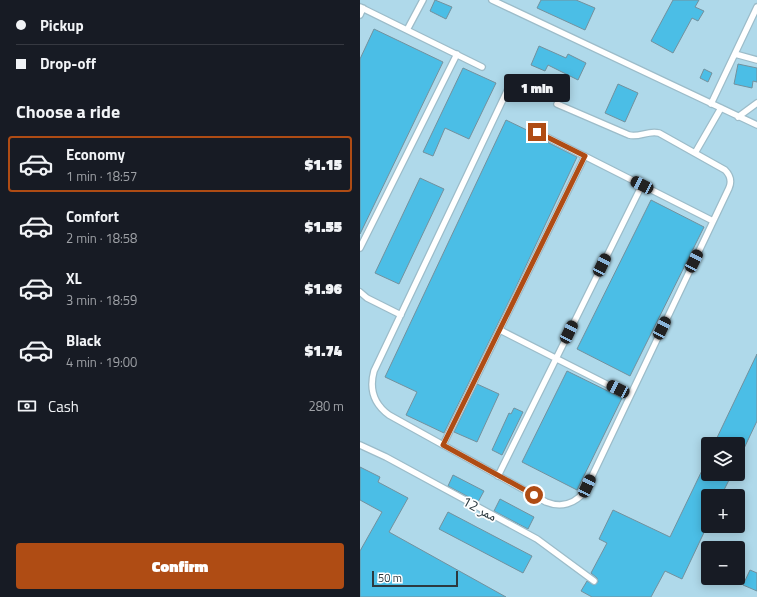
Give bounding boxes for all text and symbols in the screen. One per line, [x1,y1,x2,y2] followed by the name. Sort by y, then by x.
[40,14,84,37] text: Pickup
[40,52,96,75] text: Drop-off
[504,74,570,102] callout: 1 min
[521,78,553,98] text: 1 min
[16,98,120,125] text: Choose a ride
[528,123,546,141] route end
[66,143,125,166] text: Economy
[18,146,54,182] icon: car
[305,153,342,176] text: $1.15
[66,166,137,186] text: 1 min · 18:57
[629,174,655,196] car
[66,205,119,228] text: Comfort
[18,208,54,244] icon: car
[305,215,342,238] text: $1.55
[66,228,137,248] text: 2 min · 18:58
[683,248,705,274] car
[591,252,613,278] car
[66,267,82,290] text: XL
[18,270,54,306] icon: car
[305,277,342,300] text: $1.96
[66,290,137,310] text: 3 min · 18:59
[651,315,673,341] car
[558,319,580,345] car
[66,329,101,352] text: Black
[18,332,54,368] icon: car
[305,339,342,362] text: $1.74
[66,352,137,372] text: 4 min · 19:00
[605,378,631,400] car
[16,395,38,417] icon: cash
[48,395,79,418] text: Cash
[308,396,344,416] text: 280 m
[701,437,745,585] map controls
[701,437,745,481] button: layers
[576,473,598,499] car
[525,486,543,504] route start
[701,489,745,533] button: +
[459,490,501,526] street label: ممر 12
[701,541,745,585] button: −
[16,543,344,589] button: Confirm
[372,569,458,588] scale bar
[378,570,402,586] text: 50 m

